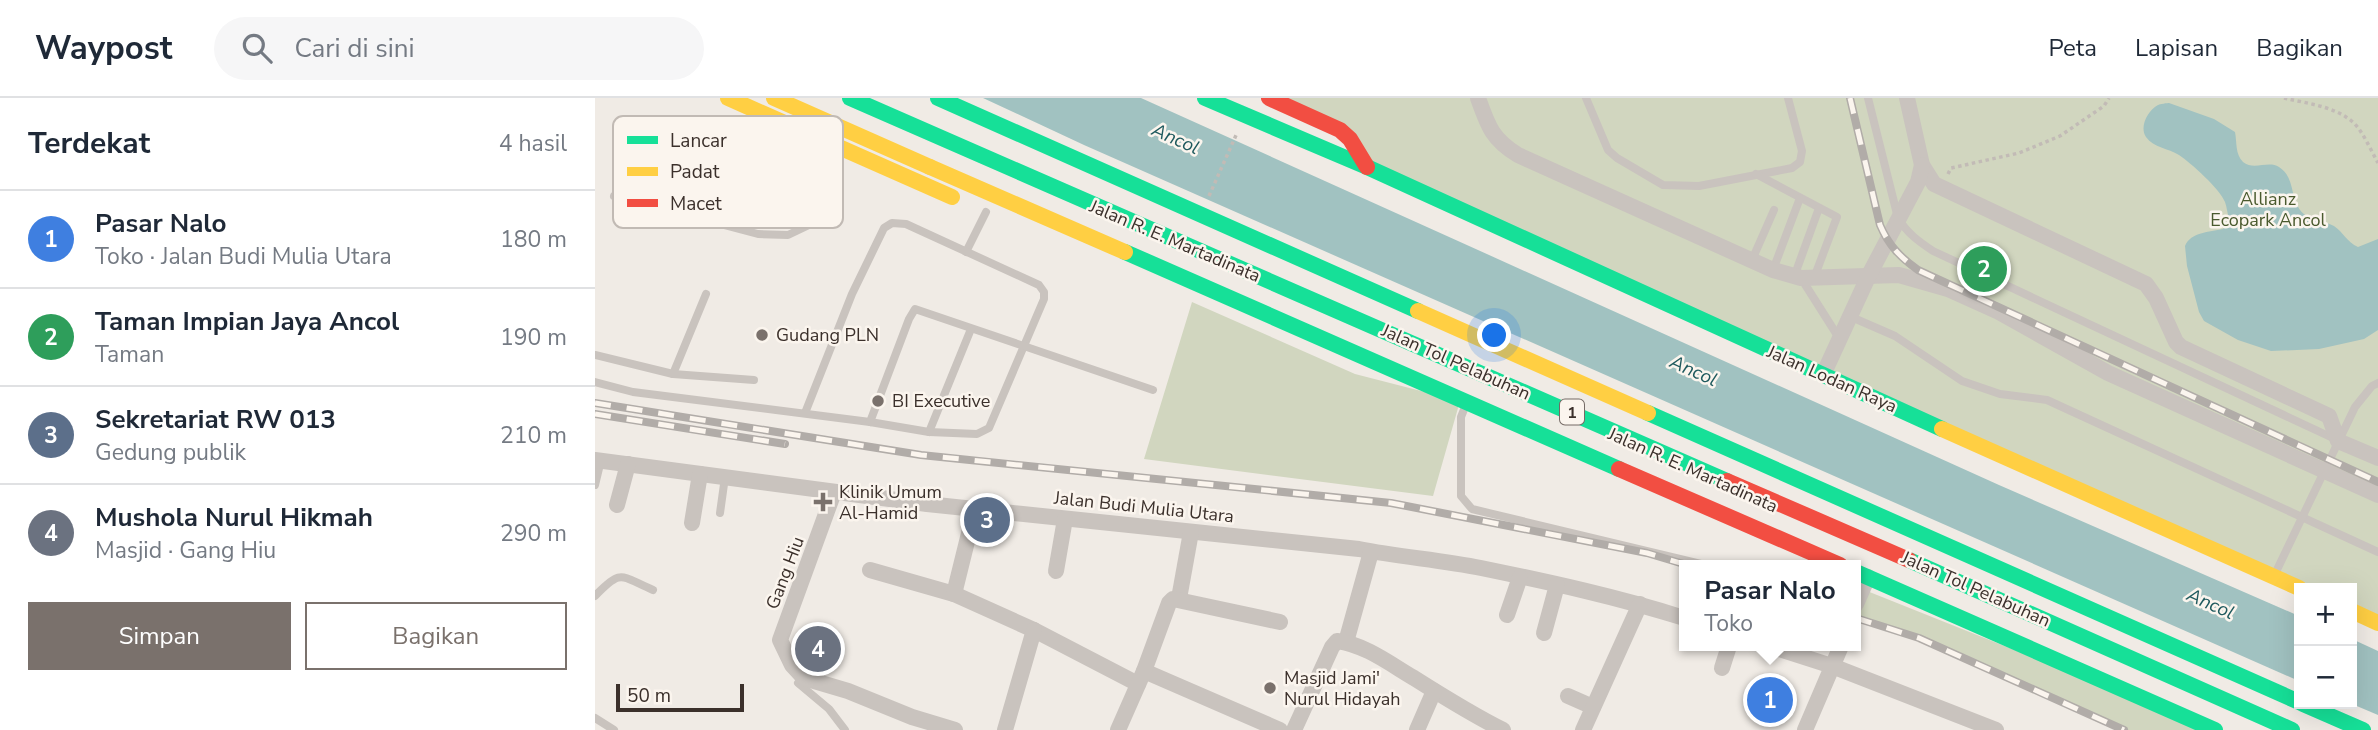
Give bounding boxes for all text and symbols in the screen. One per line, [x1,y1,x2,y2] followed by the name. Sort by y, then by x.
[214,17,704,80] search box
[35,26,172,71] text: Waypost
[238,29,276,67] icon: search
[294,31,415,66] text: Cari di sini
[2048,32,2097,64] text: Peta
[2135,32,2218,64] text: Lapisan
[2256,32,2343,64] text: Bagikan
[613,116,843,228] legend
[1147,117,1203,161] water label: Ancol
[28,123,150,164] text: Terdekat
[499,128,567,159] text: 4 hasil
[670,128,727,154] text: Lancar
[670,159,720,185] text: Padat
[2210,187,2326,232] park label: Allianz Ecopark Ancol
[670,191,722,217] text: Macet
[1085,194,1264,288] street label: Jalan R. E. Martadinata
[95,206,227,241] text: Pasar Nalo
[44,224,58,255] text: 1
[500,224,567,255] text: 180 m
[95,241,392,272] text: Toko · Jalan Budi Mulia Utara
[1961,243,2007,295] pin: 2
[95,304,399,339] text: Taman Impian Jaya Ancol
[1377,318,1534,406] street label: Jalan Tol Pelabuhan
[1477,318,1511,352] your location
[44,322,58,353] text: 2
[500,322,567,353] text: 190 m
[776,323,879,347] place label: Gudang PLN
[754,327,770,343] marker: Gudang PLN
[95,339,164,370] text: Taman
[1762,339,1901,418] street label: Jalan Lodan Raya
[1665,349,1721,393] water label: Ancol
[892,389,990,413] place label: BI Executive
[870,393,886,409] marker: BI Executive
[1560,400,1584,424] road number: 1
[95,402,336,437] text: Sekretariat RW 013
[44,420,58,451] text: 3
[500,420,567,451] text: 210 m
[1603,421,1782,518] street label: Jalan R. E. Martadinata
[95,437,246,468] text: Gedung publik
[839,480,942,525] place label: Klinik Umum Al-Hamid
[1052,486,1235,528] street label: Jalan Budi Mulia Utara
[813,492,833,512] marker: Klinik Umum Al-Hamid
[964,494,1010,546] pin: 3
[95,500,373,535] text: Mushola Nurul Hikmah
[44,518,58,549] text: 4
[500,518,567,549] text: 290 m
[760,533,810,613] street label: Gang Hiu
[95,535,276,566] text: Masjid · Gang Hiu
[1897,545,2054,633] street label: Jalan Tol Pelabuhan
[1679,560,1861,651] popup
[1704,573,1836,608] text: Pasar Nalo
[2182,582,2238,626] water label: Ancol
[2294,583,2357,709] map controls
[2294,583,2357,646] button: +
[28,602,291,670] button: Simpan
[305,602,567,670] button: Bagikan
[1704,608,1753,639] text: Toko
[795,623,841,675] pin: 4
[2294,646,2357,709] button: −
[1284,666,1401,711] place label: Masjid Jami' Nurul Hidayah
[1747,674,1793,726] pin: 1
[1262,680,1278,696] marker: Masjid Jami' Nurul Hidayah
[616,681,744,713] scale bar
[627,683,671,709] text: 50 m

